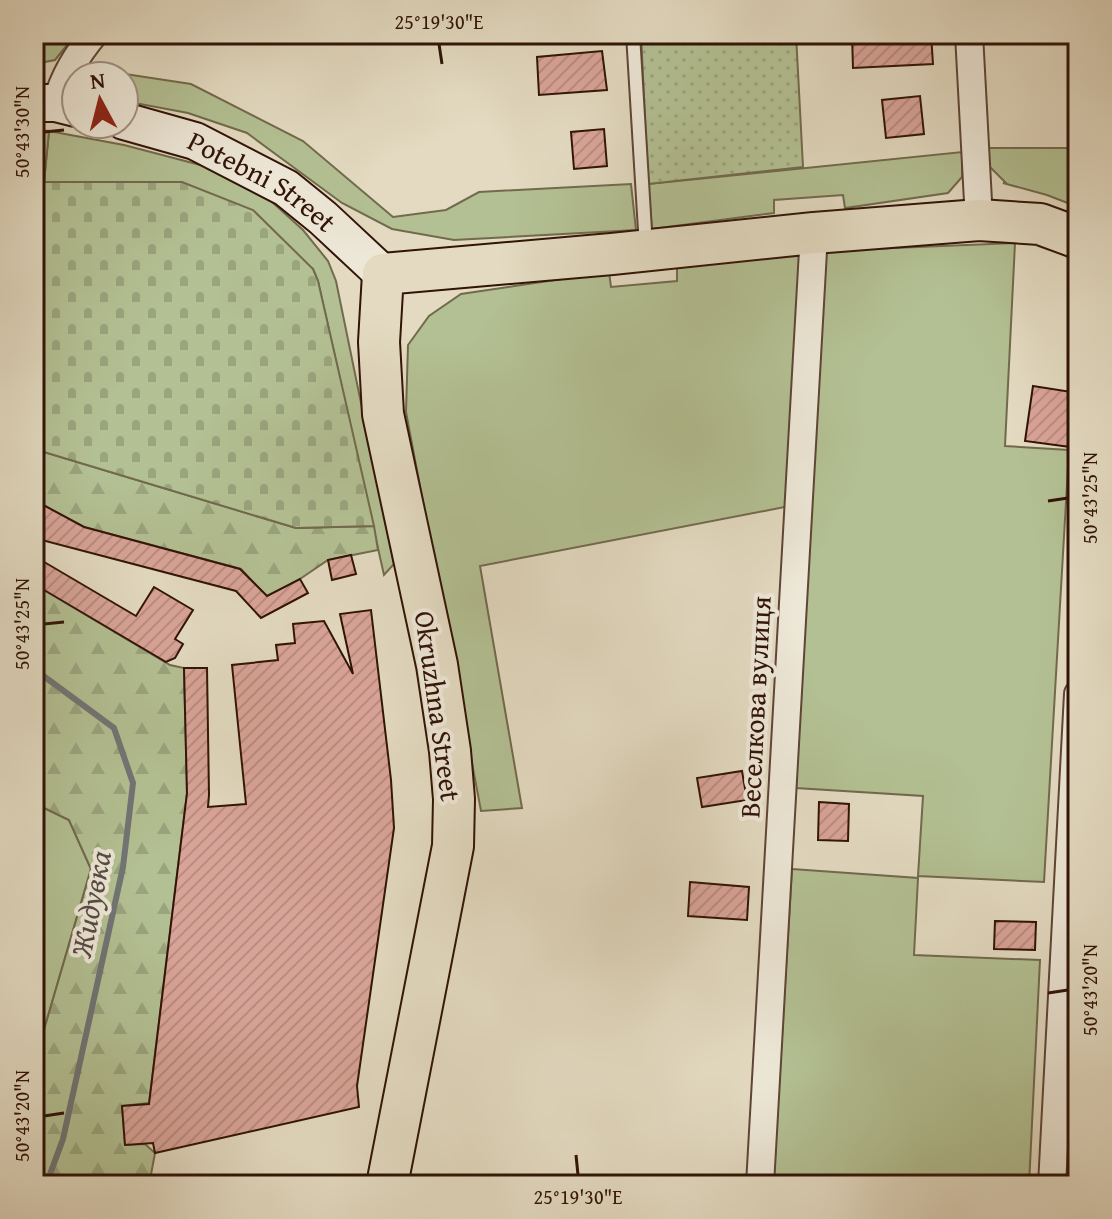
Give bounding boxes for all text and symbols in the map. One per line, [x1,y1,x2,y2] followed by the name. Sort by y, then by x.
[395,7,483,36] text: 25°19'30"E
[60,60,140,140] north arrow
[88,63,107,97] text: N
[7,86,36,178] text: 50°43'30"N
[181,120,346,241] street label: Potebni Street
[1075,452,1104,544] text: 50°43'25"N
[7,578,36,670] text: 50°43'25"N
[728,595,781,819] street label: Веселкова вулиця
[405,608,472,804] street label: Okruzhna Street
[58,846,122,962] water label: Жидувка
[1075,944,1104,1036] text: 50°43'20"N
[7,1070,36,1162] text: 50°43'20"N
[534,1182,622,1211] text: 25°19'30"E

